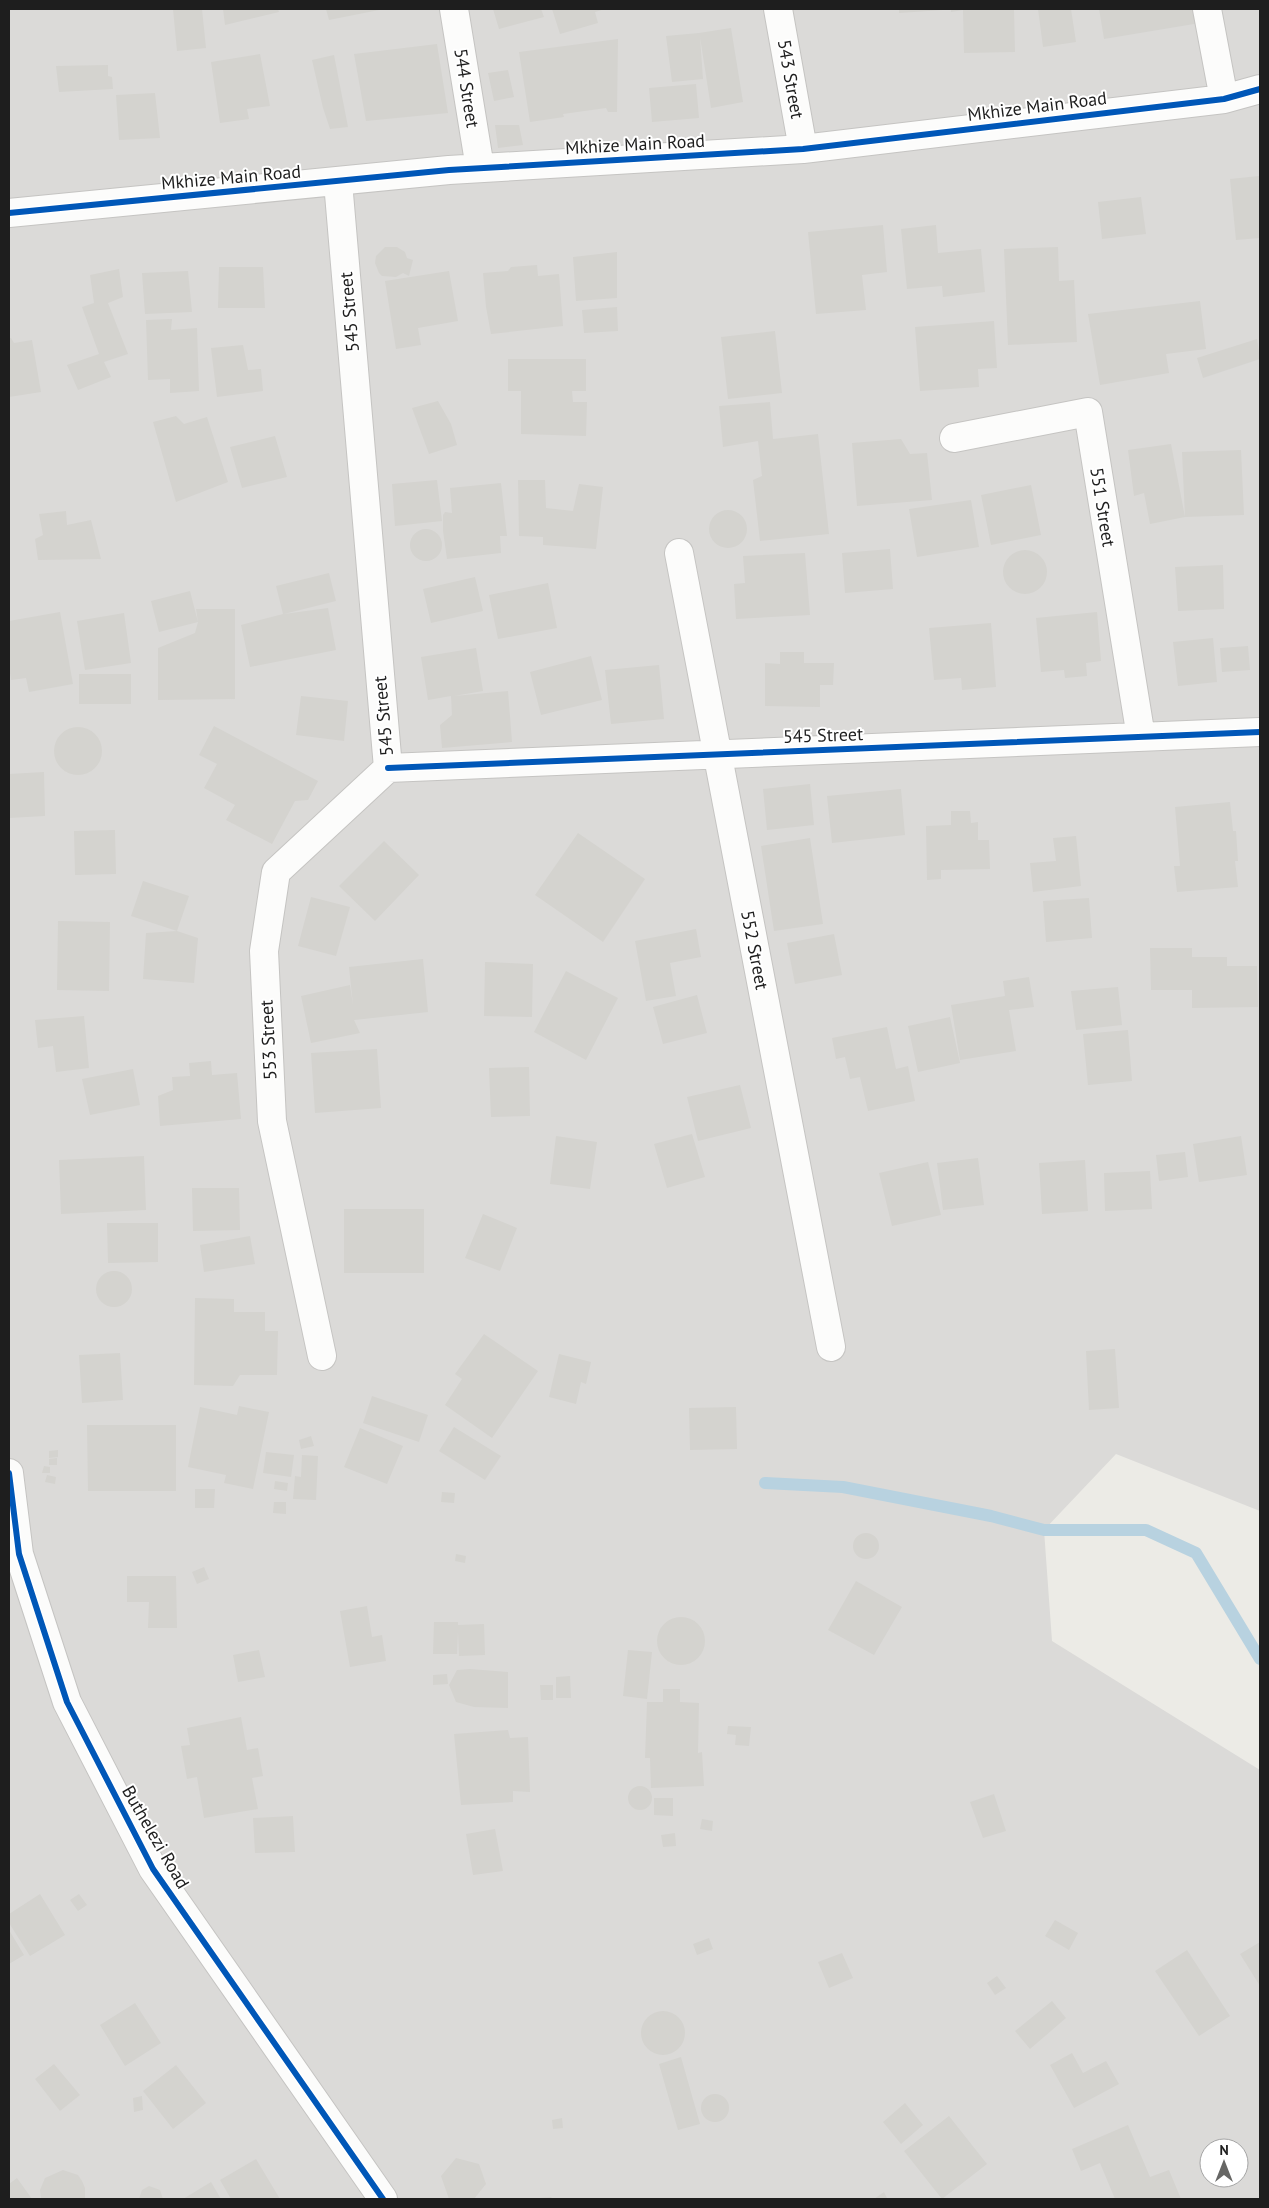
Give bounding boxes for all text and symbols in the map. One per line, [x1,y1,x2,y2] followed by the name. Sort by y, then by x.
[773,38,809,120] street label: 543 Street
[449,47,485,129] street label: 544 Street
[966,86,1108,126] street label: Mkhize Main Road
[564,129,706,159] street label: Mkhize Main Road
[160,159,302,195] street label: Mkhize Main Road
[334,271,364,353] street label: 545 Street
[1085,466,1121,548] street label: 551 Street
[368,675,398,757] street label: 545 Street
[783,722,863,748] street label: 545 Street
[736,908,774,992] street label: 552 Street
[254,999,282,1081] street label: 553 Street
[117,1781,195,1893] street label: Buthelezi Road
[1199,2138,1249,2188] north arrow
[1219,2141,1229,2159] text: N

